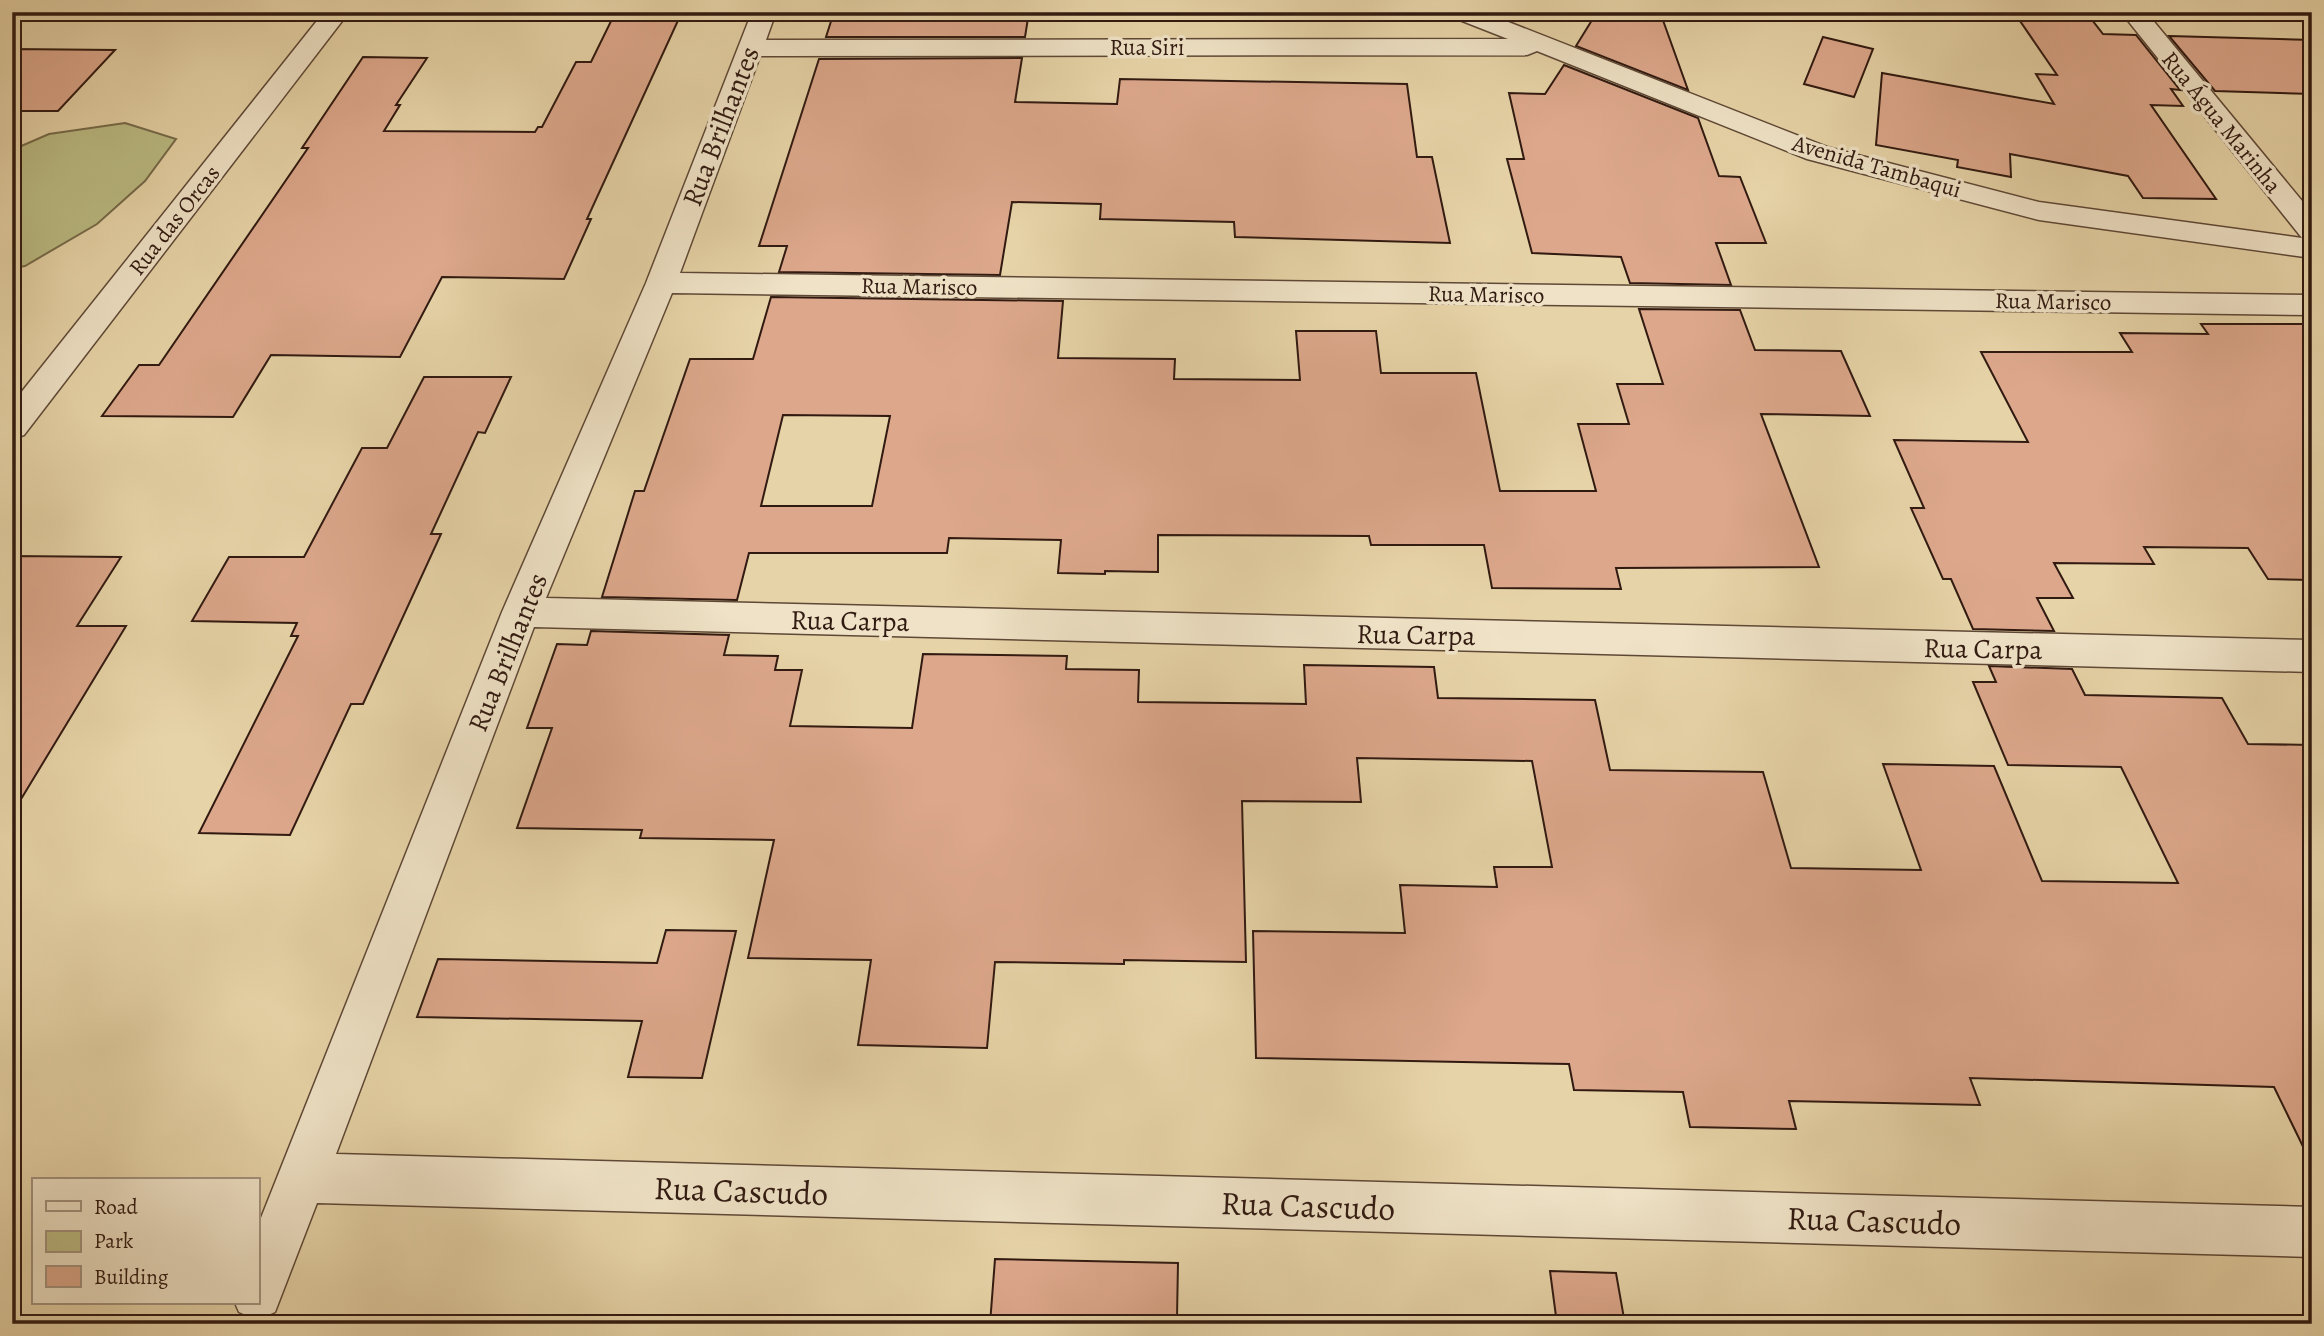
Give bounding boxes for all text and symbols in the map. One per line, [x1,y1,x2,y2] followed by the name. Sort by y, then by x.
[1110,32,1184,63] street label: Rua Siri
[673,41,769,212] street label: Rua Brilhantes
[2155,45,2289,200] street label: Rua Água Marinha
[1788,127,1965,205] street label: Avenida Tambaqui
[122,159,227,282] street label: Rua das Orcas
[861,270,977,303] street label: Rua Marisco
[1428,278,1544,311] street label: Rua Marisco
[1995,285,2111,318] street label: Rua Marisco
[459,567,557,738] street label: Rua Brilhantes
[790,601,910,641] street label: Rua Carpa
[1356,615,1476,655] street label: Rua Carpa
[1923,629,2043,669] street label: Rua Carpa
[653,1165,829,1216] street label: Rua Cascudo
[32,1178,259,1304] legend
[1220,1180,1396,1231] street label: Rua Cascudo
[94,1193,138,1221] text: Road
[1786,1195,1962,1246] street label: Rua Cascudo
[94,1227,134,1255] text: Park
[94,1263,169,1291] text: Building

